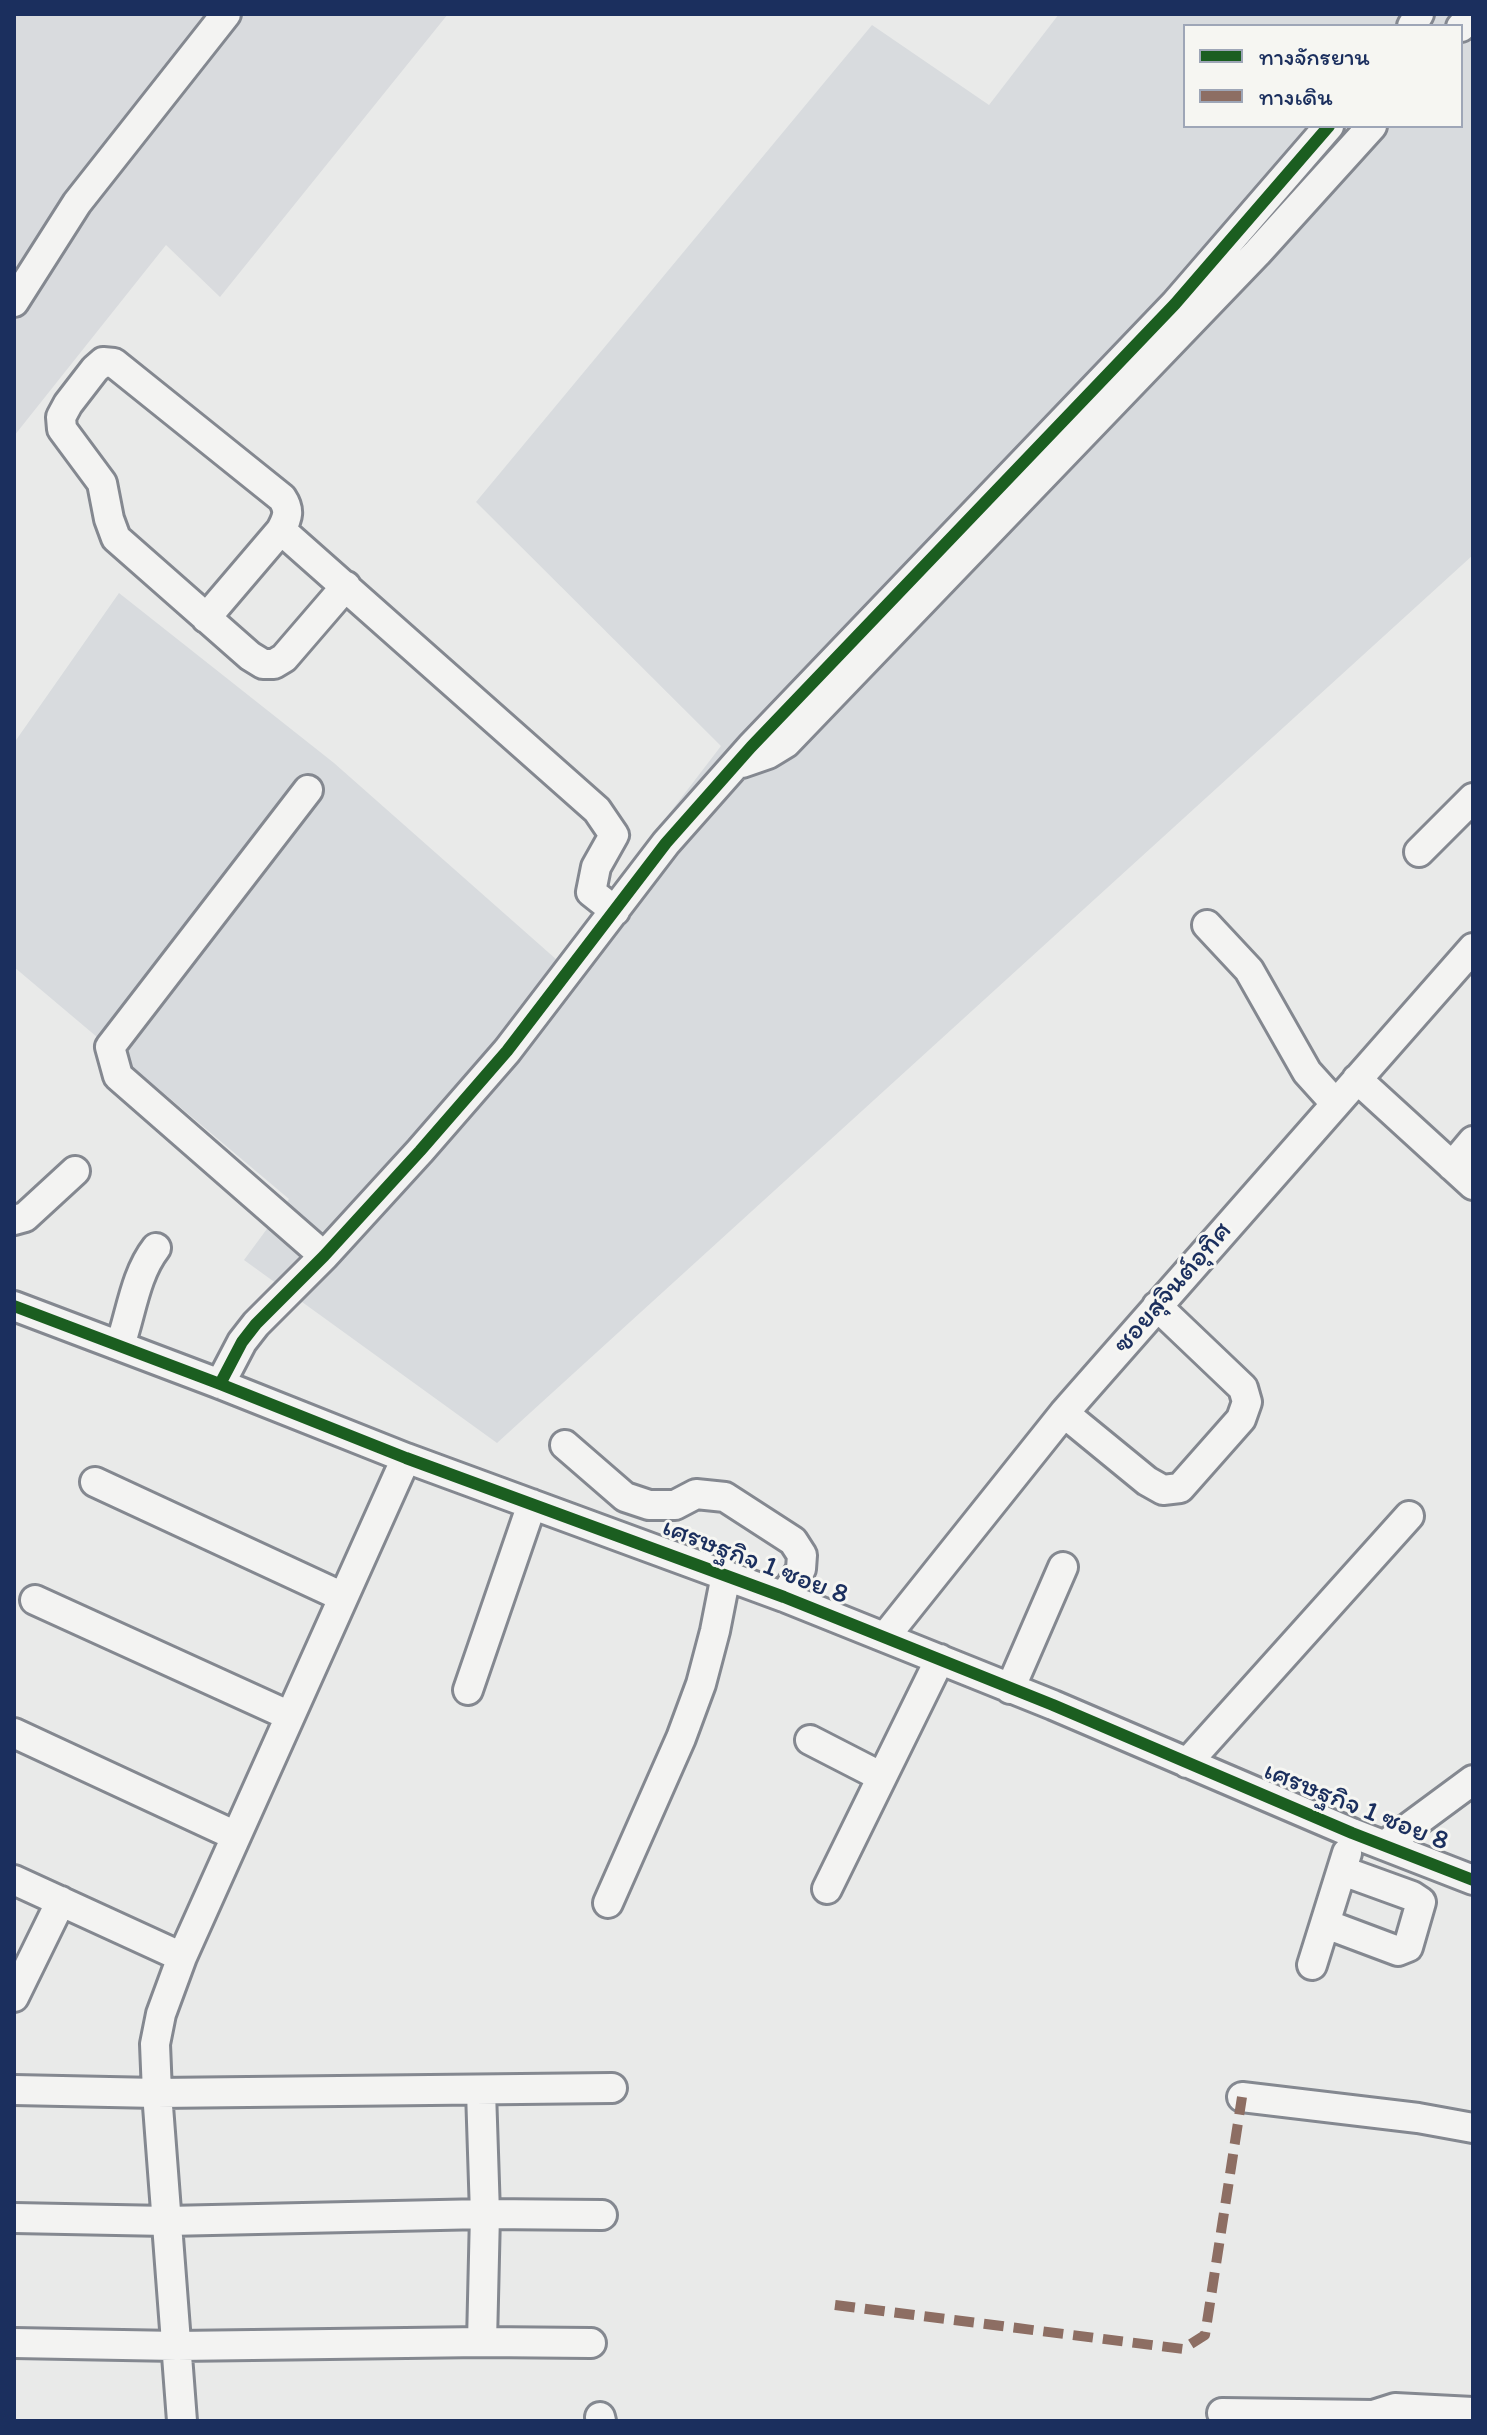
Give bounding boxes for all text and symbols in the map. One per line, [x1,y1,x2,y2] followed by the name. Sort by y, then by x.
[1183,24,1463,128] legend
[1259,42,1370,71] text: ทางจักรยาน
[1259,82,1333,111] text: ทางเดิน
[1107,1215,1239,1361] street label: ซอยสุจินต์อุทิศ
[657,1511,853,1613] street label: เศรษฐกิจ 1 ซอย 8
[1259,1755,1453,1859] street label: เศรษฐกิจ 1 ซอย 8

